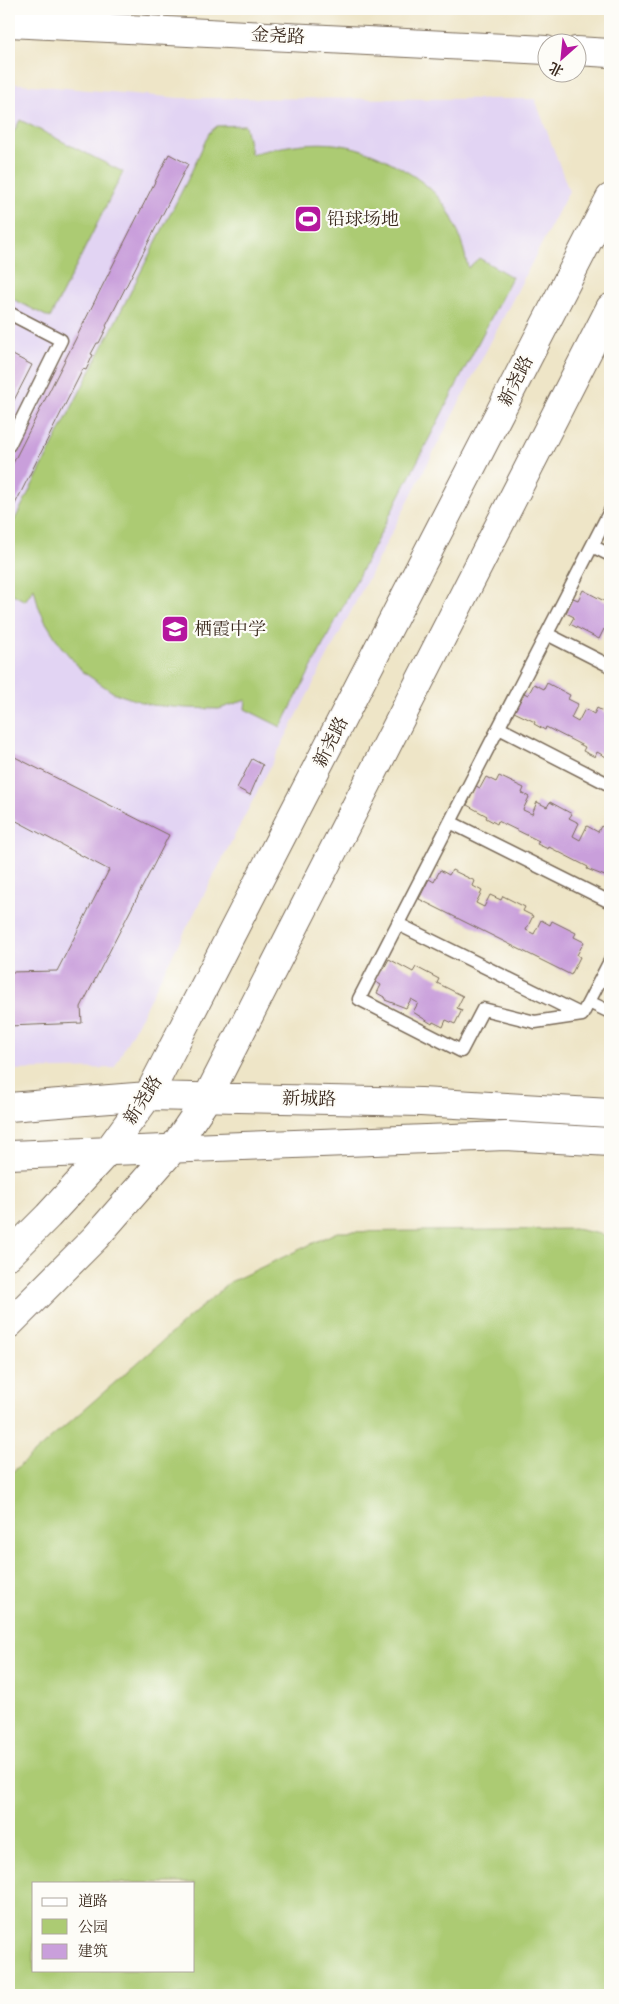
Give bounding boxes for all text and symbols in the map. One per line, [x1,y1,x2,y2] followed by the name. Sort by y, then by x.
[250,22,306,50] street label: 金尧路
[536,32,586,82] north arrow
[546,57,567,81] text: 北
[293,204,323,234] sports icon: 铅球场地
[327,207,399,232] place label: 铅球场地
[493,351,539,411] street label: 新尧路
[160,614,190,644] school or university icon: 栖霞中学
[194,617,266,642] place label: 栖霞中学
[308,712,354,772] street label: 新尧路
[118,1071,168,1129] street label: 新尧路
[282,1086,336,1112] street label: 新城路
[32,1882,195,1972] legend
[78,1891,108,1911] text: 道路
[78,1917,108,1937] text: 公园
[78,1941,108,1961] text: 建筑

